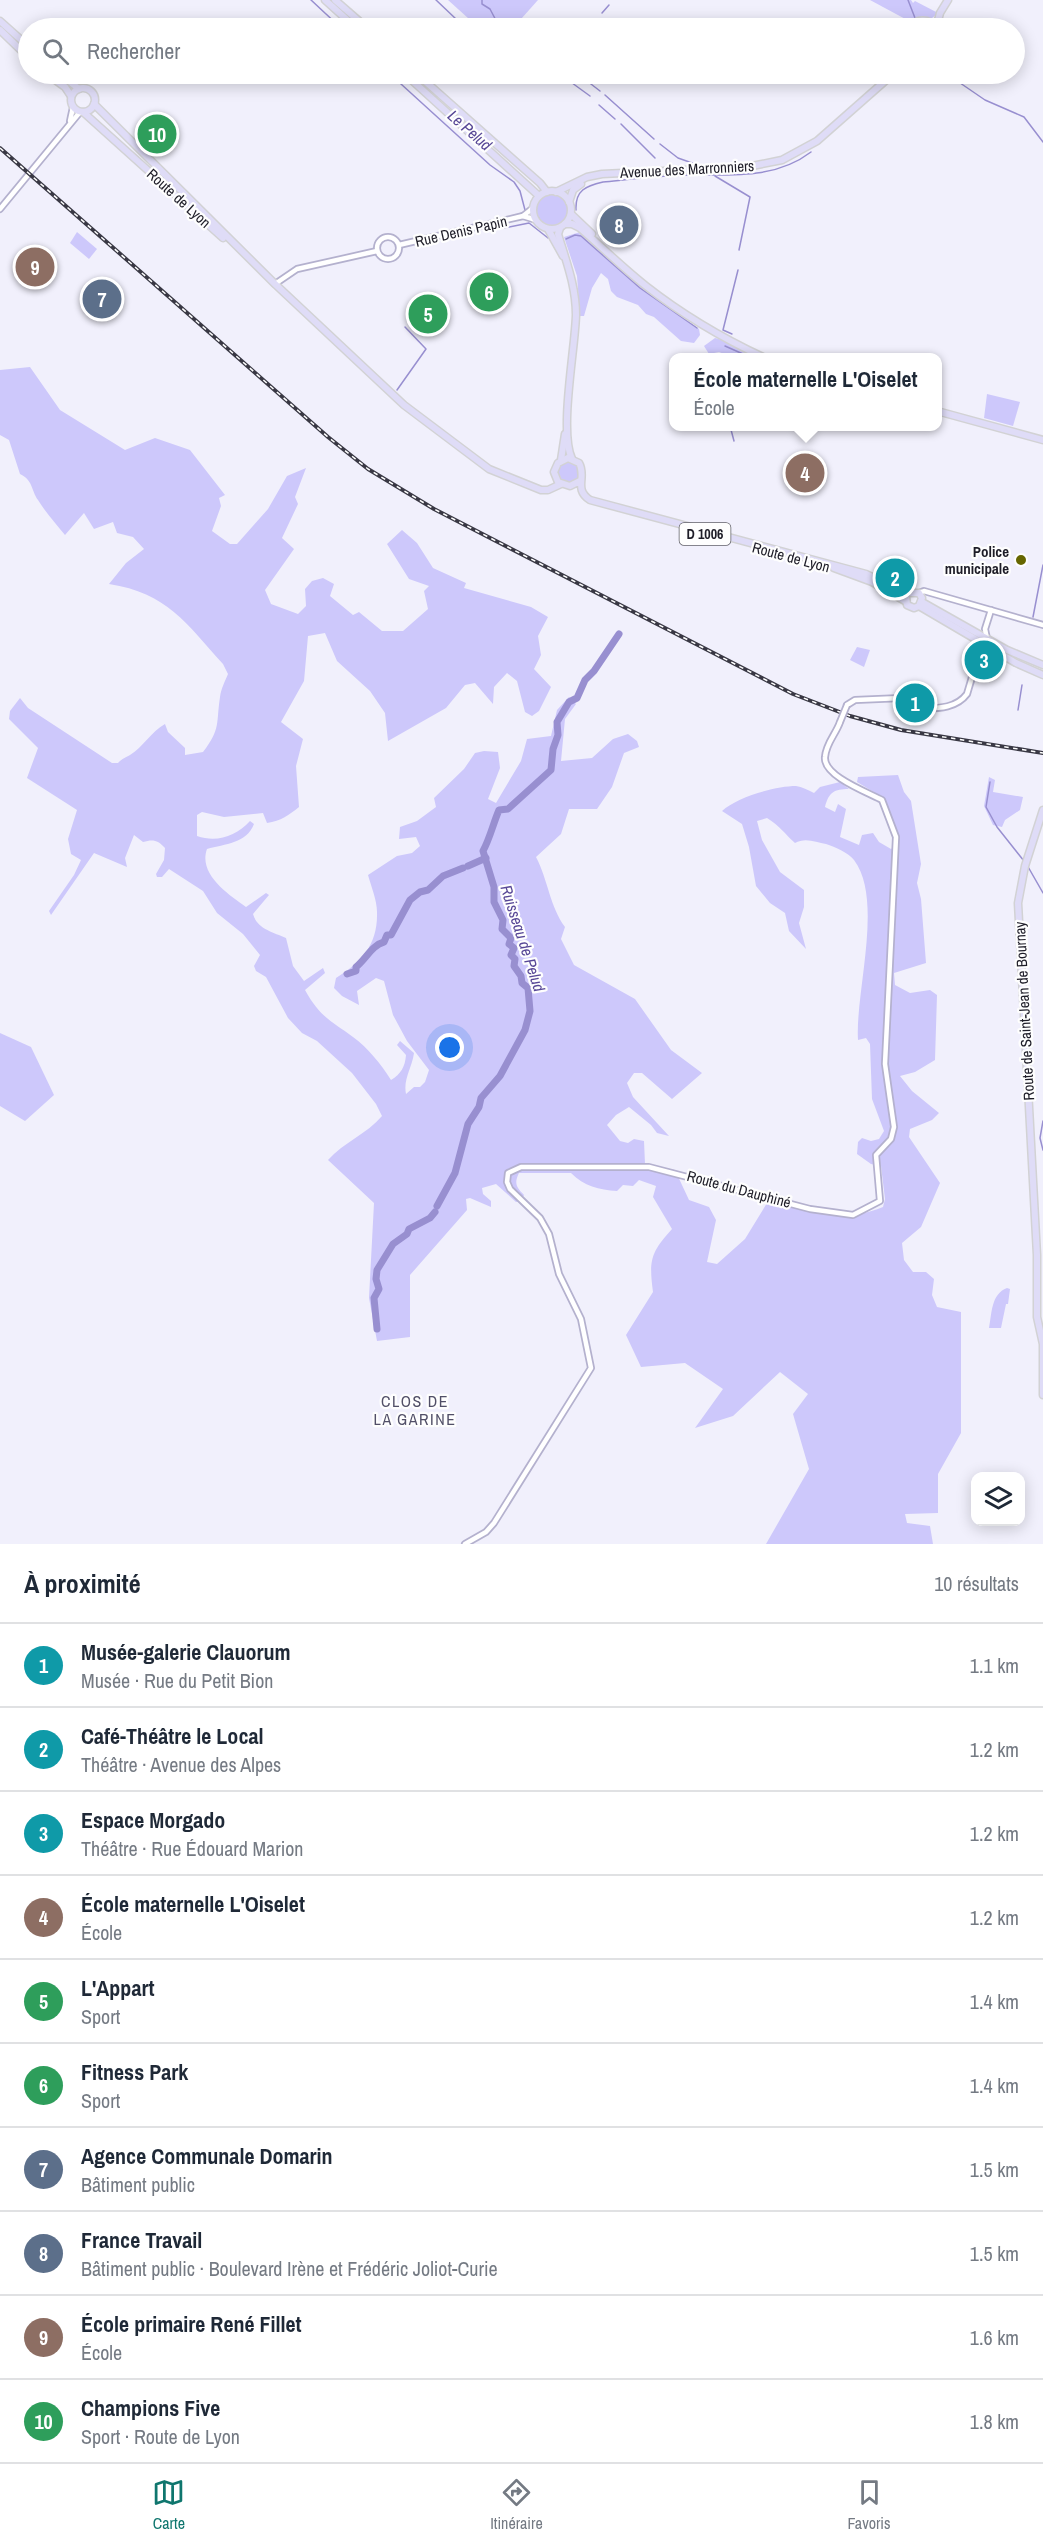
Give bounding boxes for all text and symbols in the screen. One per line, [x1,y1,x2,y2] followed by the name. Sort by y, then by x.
[18,18,1025,84] search box
[39,35,72,68] icon: search
[87,36,180,66] text: Rechercher
[443,105,497,156] water label: Le Pelud
[138,112,176,156] pin: 10
[618,155,755,183] street label: Avenue des Marronniers
[142,164,216,232] street label: Route de Lyon
[600,202,638,248] pin: 8
[413,210,509,252] street label: Rue Denis Papin
[15,244,54,290] pin: 9
[470,270,508,314] pin: 6
[82,276,122,322] pin: 7
[408,292,448,336] pin: 5
[669,353,942,431] popup
[694,364,917,394] text: École maternelle L'Oiselet
[694,394,735,421] text: École
[786,450,824,496] pin: 4
[680,523,730,545] road number: D 1006
[750,537,832,577] street label: Route de Lyon
[945,541,1009,579] place label: Police municipale
[1014,553,1028,567] marker: Police municipale
[876,556,914,600] pin: 2
[964,638,1004,682] pin: 3
[896,680,934,726] pin: 1
[495,882,551,995] water label: Ruisseau de Pelud
[1009,920,1039,1101] street label: Route de Saint-Jean de Bournay
[435,1033,464,1062] your location
[685,1165,793,1213] street label: Route du Dauphiné
[374,1390,456,1430] district label: CLOS DE LA GARINE
[971,1472,1025,1526] map controls
[971,1472,1025,1526] button: layers
[24,1566,141,1601] text: À proximité
[934,1570,1019,1597] text: 10 résultats
[81,1637,291,1667] text: Musée-galerie Clauorum
[39,1652,48,1679] text: 1
[970,1652,1019,1679] text: 1.1 km
[81,1667,273,1694] text: Musée · Rue du Petit Bion
[81,1721,263,1751] text: Café-Théâtre le Local
[39,1736,48,1763] text: 2
[970,1736,1019,1763] text: 1.2 km
[81,1751,281,1778] text: Théâtre · Avenue des Alpes
[81,1805,225,1835] text: Espace Morgado
[39,1820,48,1847] text: 3
[970,1820,1019,1847] text: 1.2 km
[81,1835,303,1862] text: Théâtre · Rue Édouard Marion
[81,1889,305,1919] text: École maternelle L'Oiselet
[39,1904,48,1931] text: 4
[970,1904,1019,1931] text: 1.2 km
[81,1919,122,1946] text: École
[81,1973,154,2003] text: L'Appart
[39,1988,48,2015] text: 5
[970,1988,1019,2015] text: 1.4 km
[81,2003,120,2030] text: Sport
[81,2057,188,2087] text: Fitness Park
[39,2072,48,2099] text: 6
[970,2072,1019,2099] text: 1.4 km
[81,2087,120,2114] text: Sport
[81,2141,333,2171] text: Agence Communale Domarin
[39,2156,48,2183] text: 7
[970,2156,1019,2183] text: 1.5 km
[81,2171,195,2198] text: Bâtiment public
[81,2225,202,2255] text: France Travail
[39,2240,48,2267] text: 8
[970,2240,1019,2267] text: 1.5 km
[81,2255,498,2282] text: Bâtiment public · Boulevard Irène et Frédéric Joliot-Curie
[81,2309,302,2339] text: École primaire René Fillet
[39,2324,48,2351] text: 9
[970,2324,1019,2351] text: 1.6 km
[81,2339,122,2366] text: École
[81,2393,220,2423] text: Champions Five
[34,2408,53,2435] text: 10
[970,2408,1019,2435] text: 1.8 km
[81,2423,240,2450] text: Sport · Route de Lyon
[152,2476,185,2534] tab: Carte
[490,2476,543,2534] tab: Itinéraire
[847,2476,891,2534] tab: Favoris

